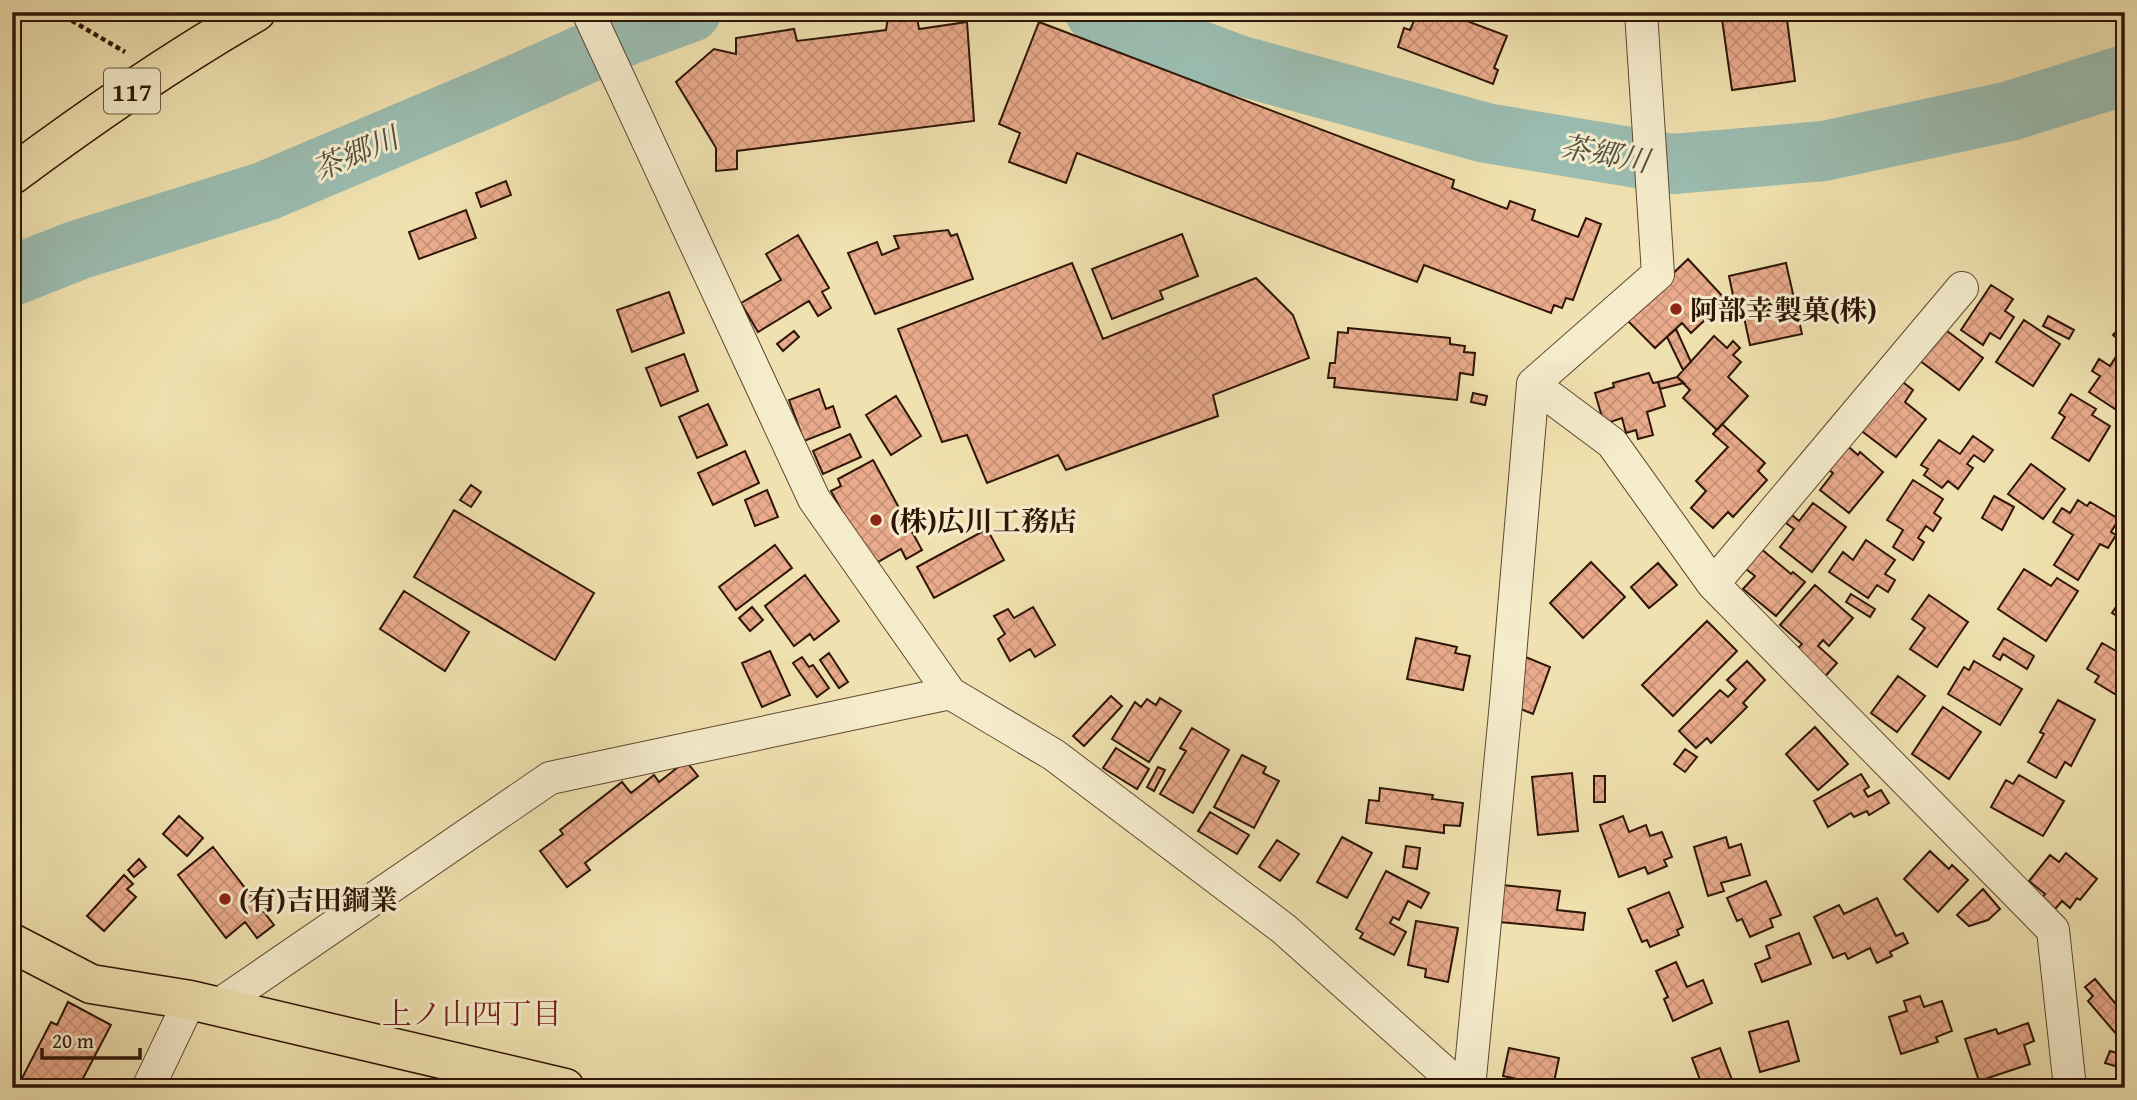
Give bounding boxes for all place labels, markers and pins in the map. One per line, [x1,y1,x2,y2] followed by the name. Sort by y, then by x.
[1690,289,1877,330] place label: 阿部幸製菓(株)
[1668,301,1684,317] marker: 阿部幸製菓(株)
[890,500,1077,541] place label: (株)広川工務店
[868,512,884,528] marker: (株)広川工務店
[239,879,398,920] place label: (有)吉田鋼業
[217,891,233,907] marker: (有)吉田鋼業

